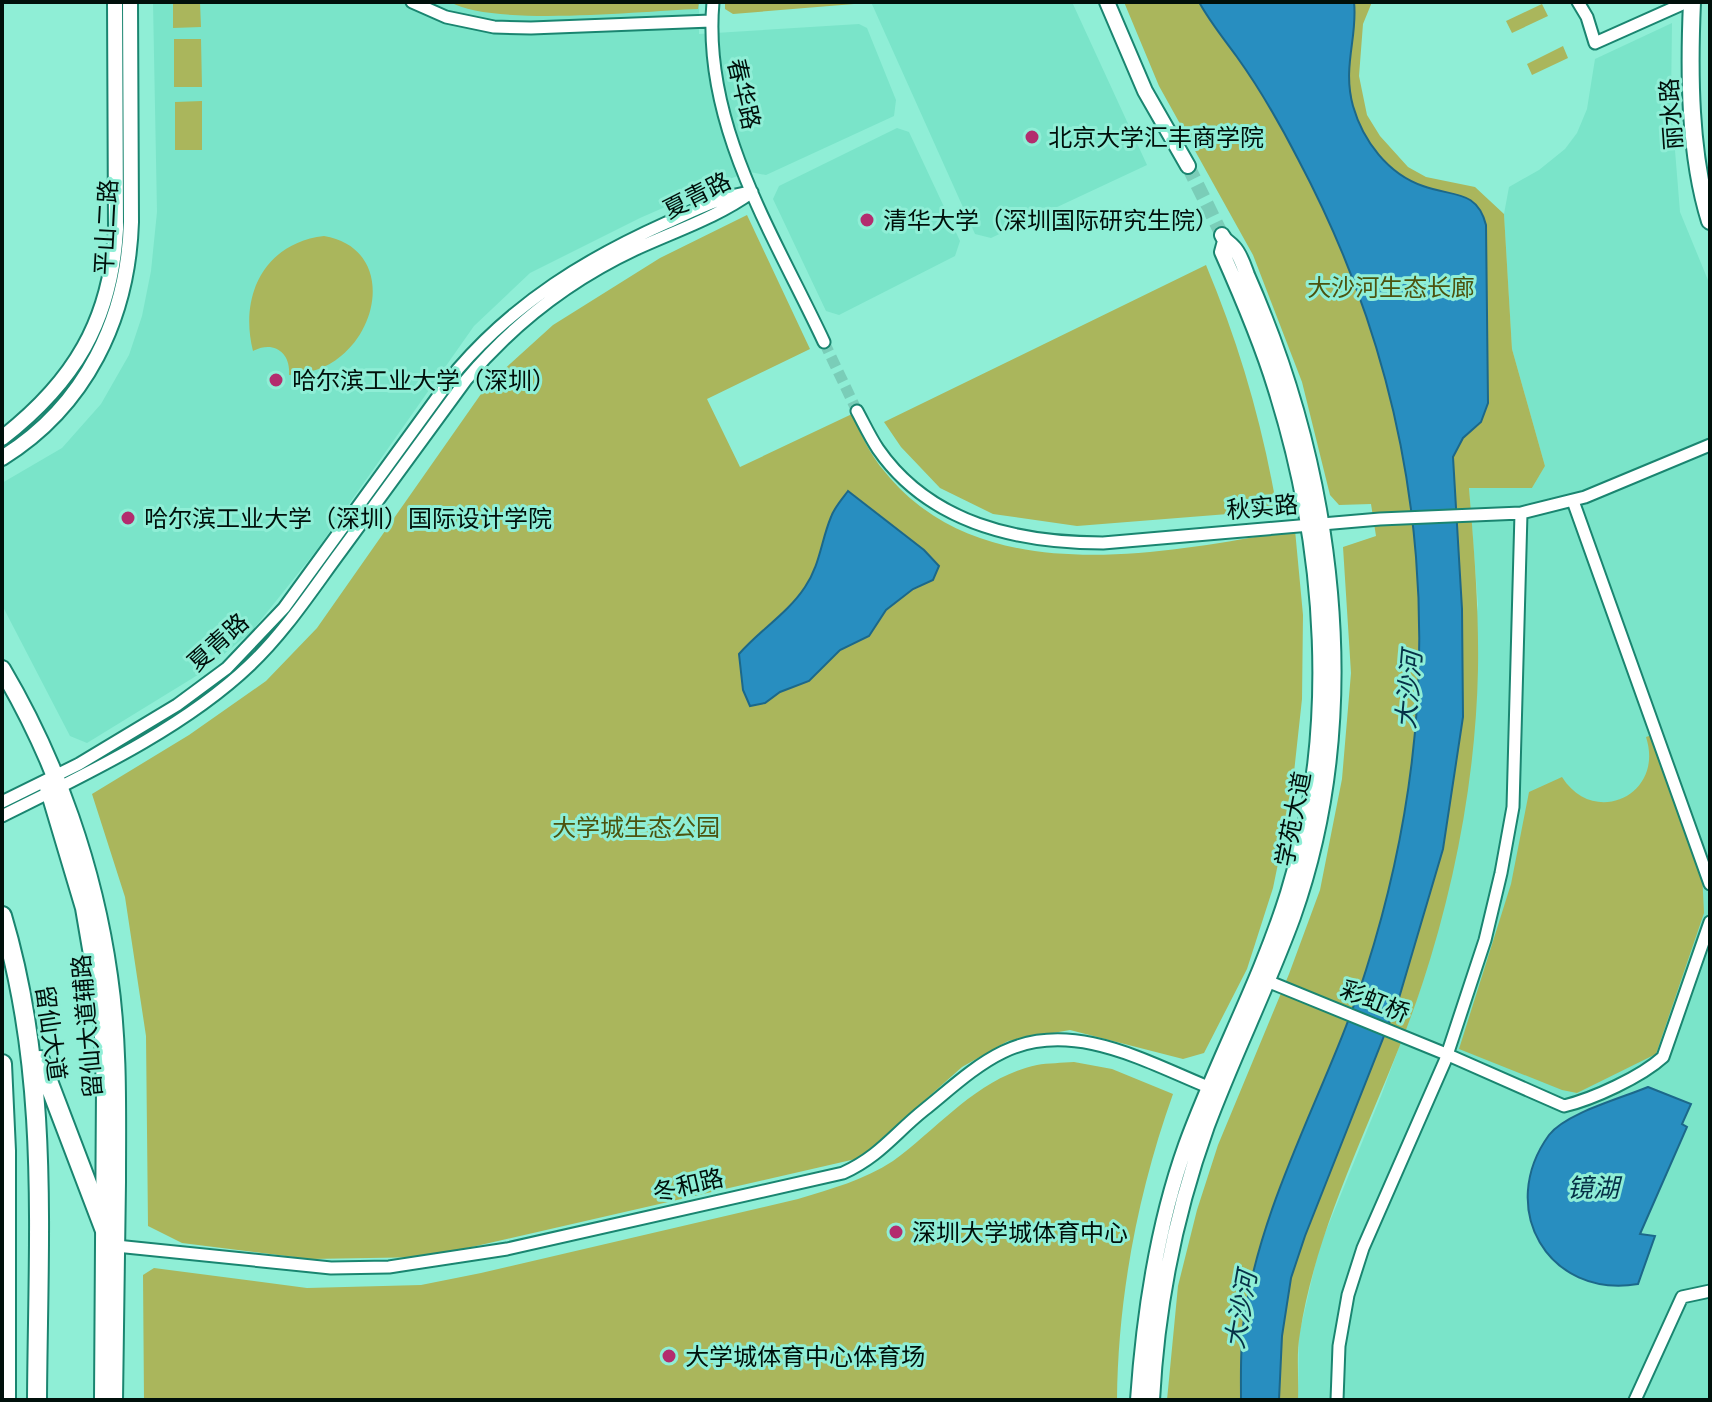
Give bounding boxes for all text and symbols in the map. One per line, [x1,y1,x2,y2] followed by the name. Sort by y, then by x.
[723,56,765,132] street label: 春华路
[1655,77,1687,151] street label: 丽水路
[1048,124,1264,151] place label: 北京大学汇丰商学院
[1023,128,1041,146] marker: 北京大学汇丰商学院
[659,167,735,223] street label: 夏青路
[90,178,122,276] street label: 平山二路
[883,207,1219,234] place label: 清华大学（深圳国际研究生院）
[858,211,876,229] marker: 清华大学（深圳国际研究生院）
[1307,274,1475,301] park label: 大沙河生态长廊
[292,367,556,394] place label: 哈尔滨工业大学（深圳）
[267,371,285,389] marker: 哈尔滨工业大学（深圳）
[1225,490,1299,524] street label: 秋实路
[144,505,552,532] place label: 哈尔滨工业大学（深圳）国际设计学院
[119,509,137,527] marker: 哈尔滨工业大学（深圳）国际设计学院
[182,608,254,676] street label: 夏青路
[1391,645,1428,730] water label: 大沙河
[1271,769,1315,869] street label: 学苑大道
[552,814,720,841] park label: 大学城生态公园
[67,953,107,1099] street label: 留仙大道辅路
[1337,975,1413,1027] street label: 彩虹桥
[31,984,71,1082] street label: 留仙大道
[650,1164,726,1206] street label: 冬和路
[1567,1173,1623,1203] water label: 镜湖
[912,1219,1128,1246] place label: 深圳大学城体育中心
[887,1223,905,1241] marker: 深圳大学城体育中心
[1219,1264,1263,1351] water label: 大沙河
[685,1343,925,1370] place label: 大学城体育中心体育场
[660,1347,678,1365] marker: 大学城体育中心体育场

